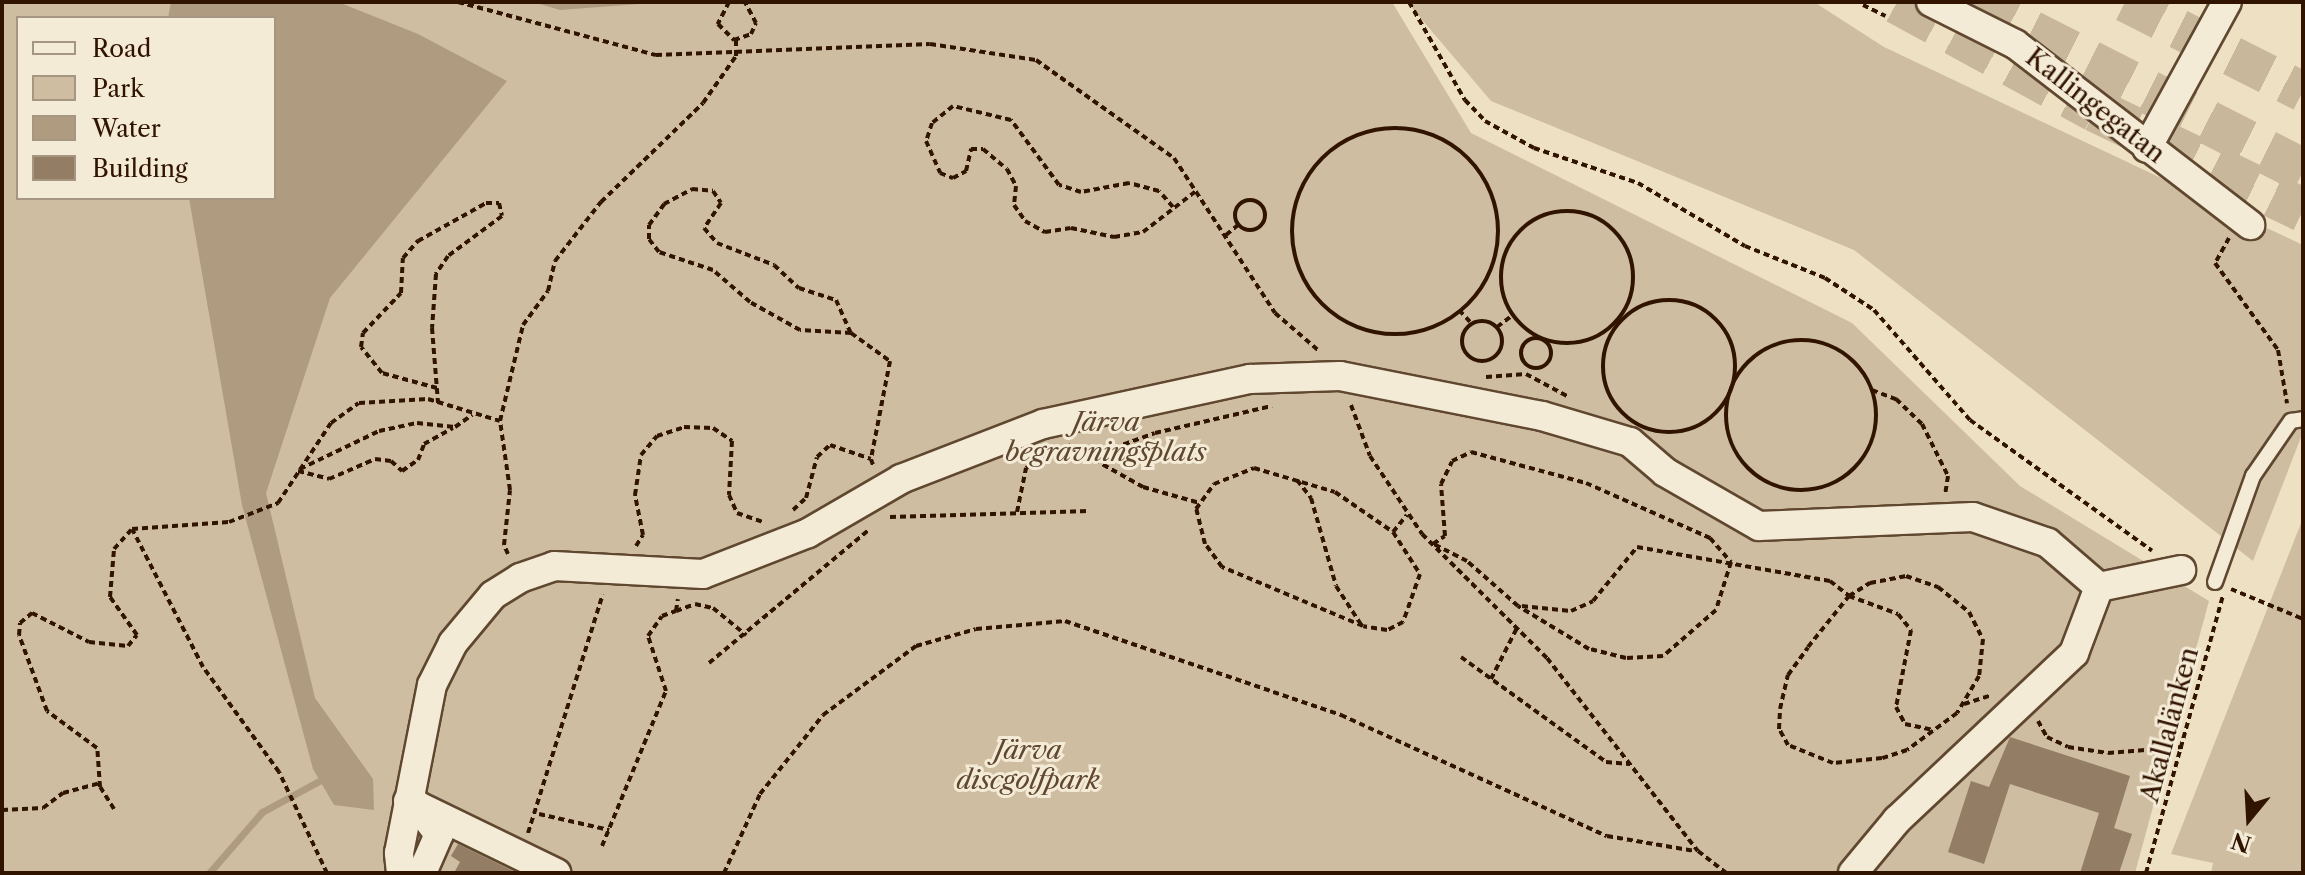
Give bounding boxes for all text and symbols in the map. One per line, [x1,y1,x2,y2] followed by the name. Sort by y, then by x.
[16,16,276,200] legend
[92,34,151,63] text: Road
[2019,42,2171,170] street label: Kallingegatan
[92,74,144,103] text: Park
[92,114,161,143] text: Water
[92,154,188,183] text: Building
[1005,407,1207,468] park label: Järva begravningsplats
[2134,644,2206,806] street label: Akallalänken
[956,735,1100,796] park label: Järva discgolfpark
[2209,779,2289,859] north arrow
[2228,827,2255,858] text: N

